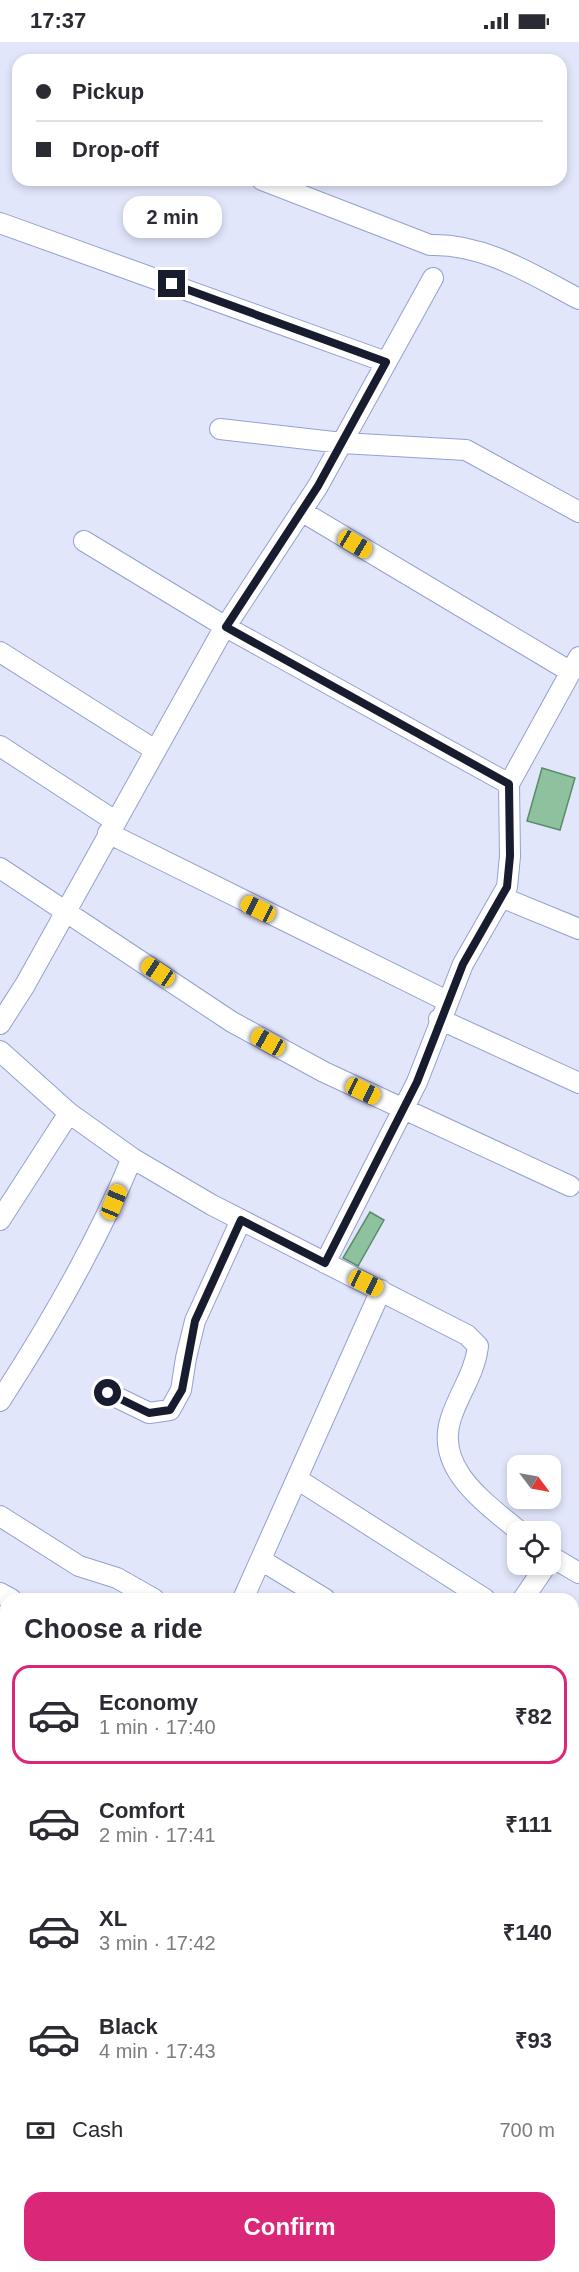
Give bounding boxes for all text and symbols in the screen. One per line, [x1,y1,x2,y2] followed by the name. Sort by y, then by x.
[30,8,86,33] text: 17:37
[72,79,144,104] text: Pickup
[72,137,159,162] text: Drop-off
[122,197,222,239] callout: 2 min
[146,206,199,228] text: 2 min
[158,270,185,297] route end
[335,527,375,561] car
[238,893,278,925] car
[138,954,178,990] car
[248,1025,288,1059] car
[343,1075,383,1107] car
[99,1182,129,1222] car
[346,1267,386,1299] car
[94,1379,121,1406] route start
[507,1455,561,1509] north arrow
[507,1455,561,1575] map controls
[507,1521,561,1575] button: locate
[24,1614,203,1644] text: Choose a ride
[27,1688,81,1742] icon: car
[99,1690,198,1715] text: Economy
[515,1704,552,1729] text: ₹82
[99,1716,216,1738] text: 1 min · 17:40
[27,1796,81,1850] icon: car
[99,1798,185,1823] text: Comfort
[505,1812,552,1837] text: ₹111
[99,1824,216,1846] text: 2 min · 17:41
[27,1904,81,1958] icon: car
[99,1906,127,1931] text: XL
[503,1920,552,1945] text: ₹140
[99,1932,216,1954] text: 3 min · 17:42
[27,2012,81,2066] icon: car
[99,2014,158,2039] text: Black
[515,2028,552,2053] text: ₹93
[99,2040,216,2062] text: 4 min · 17:43
[24,2114,57,2147] icon: cash
[72,2117,123,2142] text: Cash
[499,2119,555,2141] text: 700 m
[24,2192,555,2261] button: Confirm

